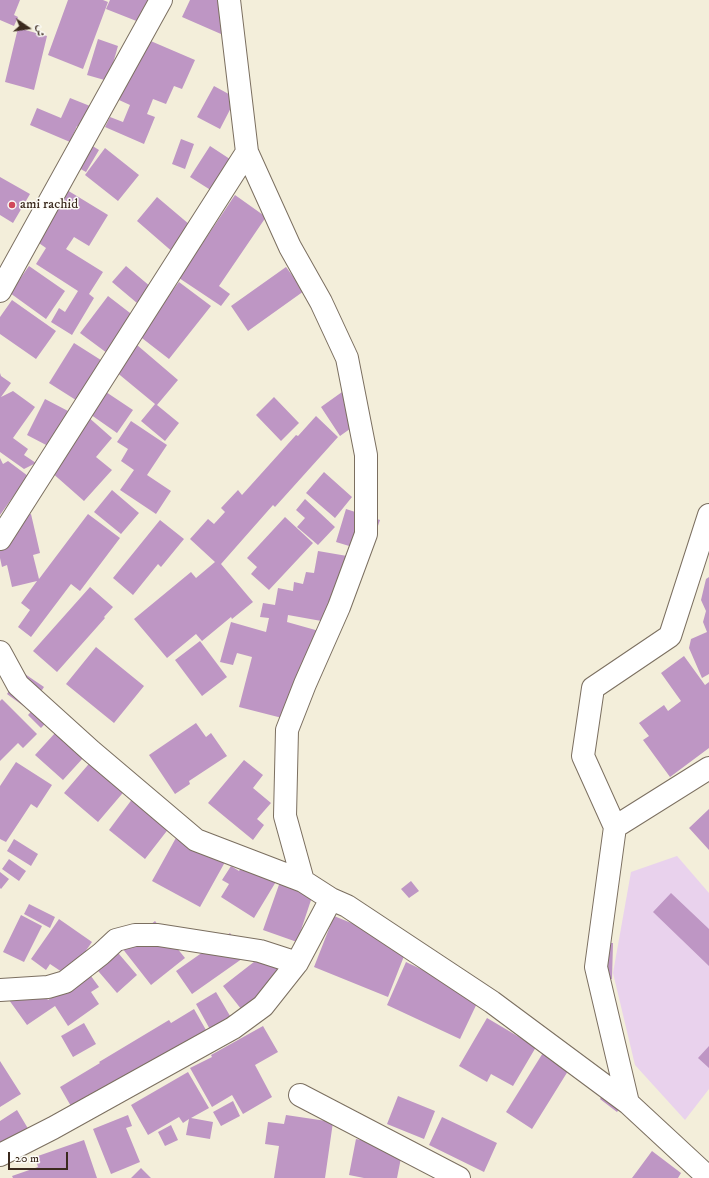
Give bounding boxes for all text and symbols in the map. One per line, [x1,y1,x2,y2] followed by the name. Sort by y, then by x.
[8,8,48,48] north arrow
[32,24,48,38] text: ش
[20,197,78,213] place label: ami rachid
[7,200,17,210] marker: ami rachid
[10,1144,70,1170] scale bar
[15,1151,39,1166] text: 20 m

